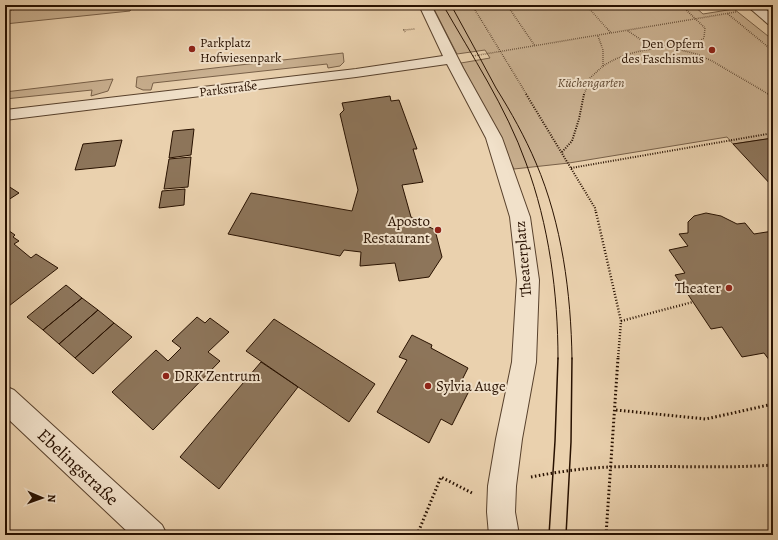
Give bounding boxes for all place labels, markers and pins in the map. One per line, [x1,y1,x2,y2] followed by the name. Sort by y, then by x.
[200,34,282,66] place label: Parkplatz Hofwiesenpark
[622,35,704,67] place label: Den Opfern des Faschismus
[187,44,197,54] marker: Parkplatz Hofwiesenpark
[707,45,717,55] marker: Den Opfern des Faschismus
[363,211,430,248] place label: Aposto Restaurant
[433,225,443,235] marker: Aposto Restaurant
[675,278,721,298] place label: Theater
[724,283,734,293] marker: Theater
[174,366,261,386] place label: DRK Zentrum
[161,371,171,381] marker: DRK Zentrum
[436,376,506,396] place label: Sylvia Auge
[423,381,433,391] marker: Sylvia Auge

